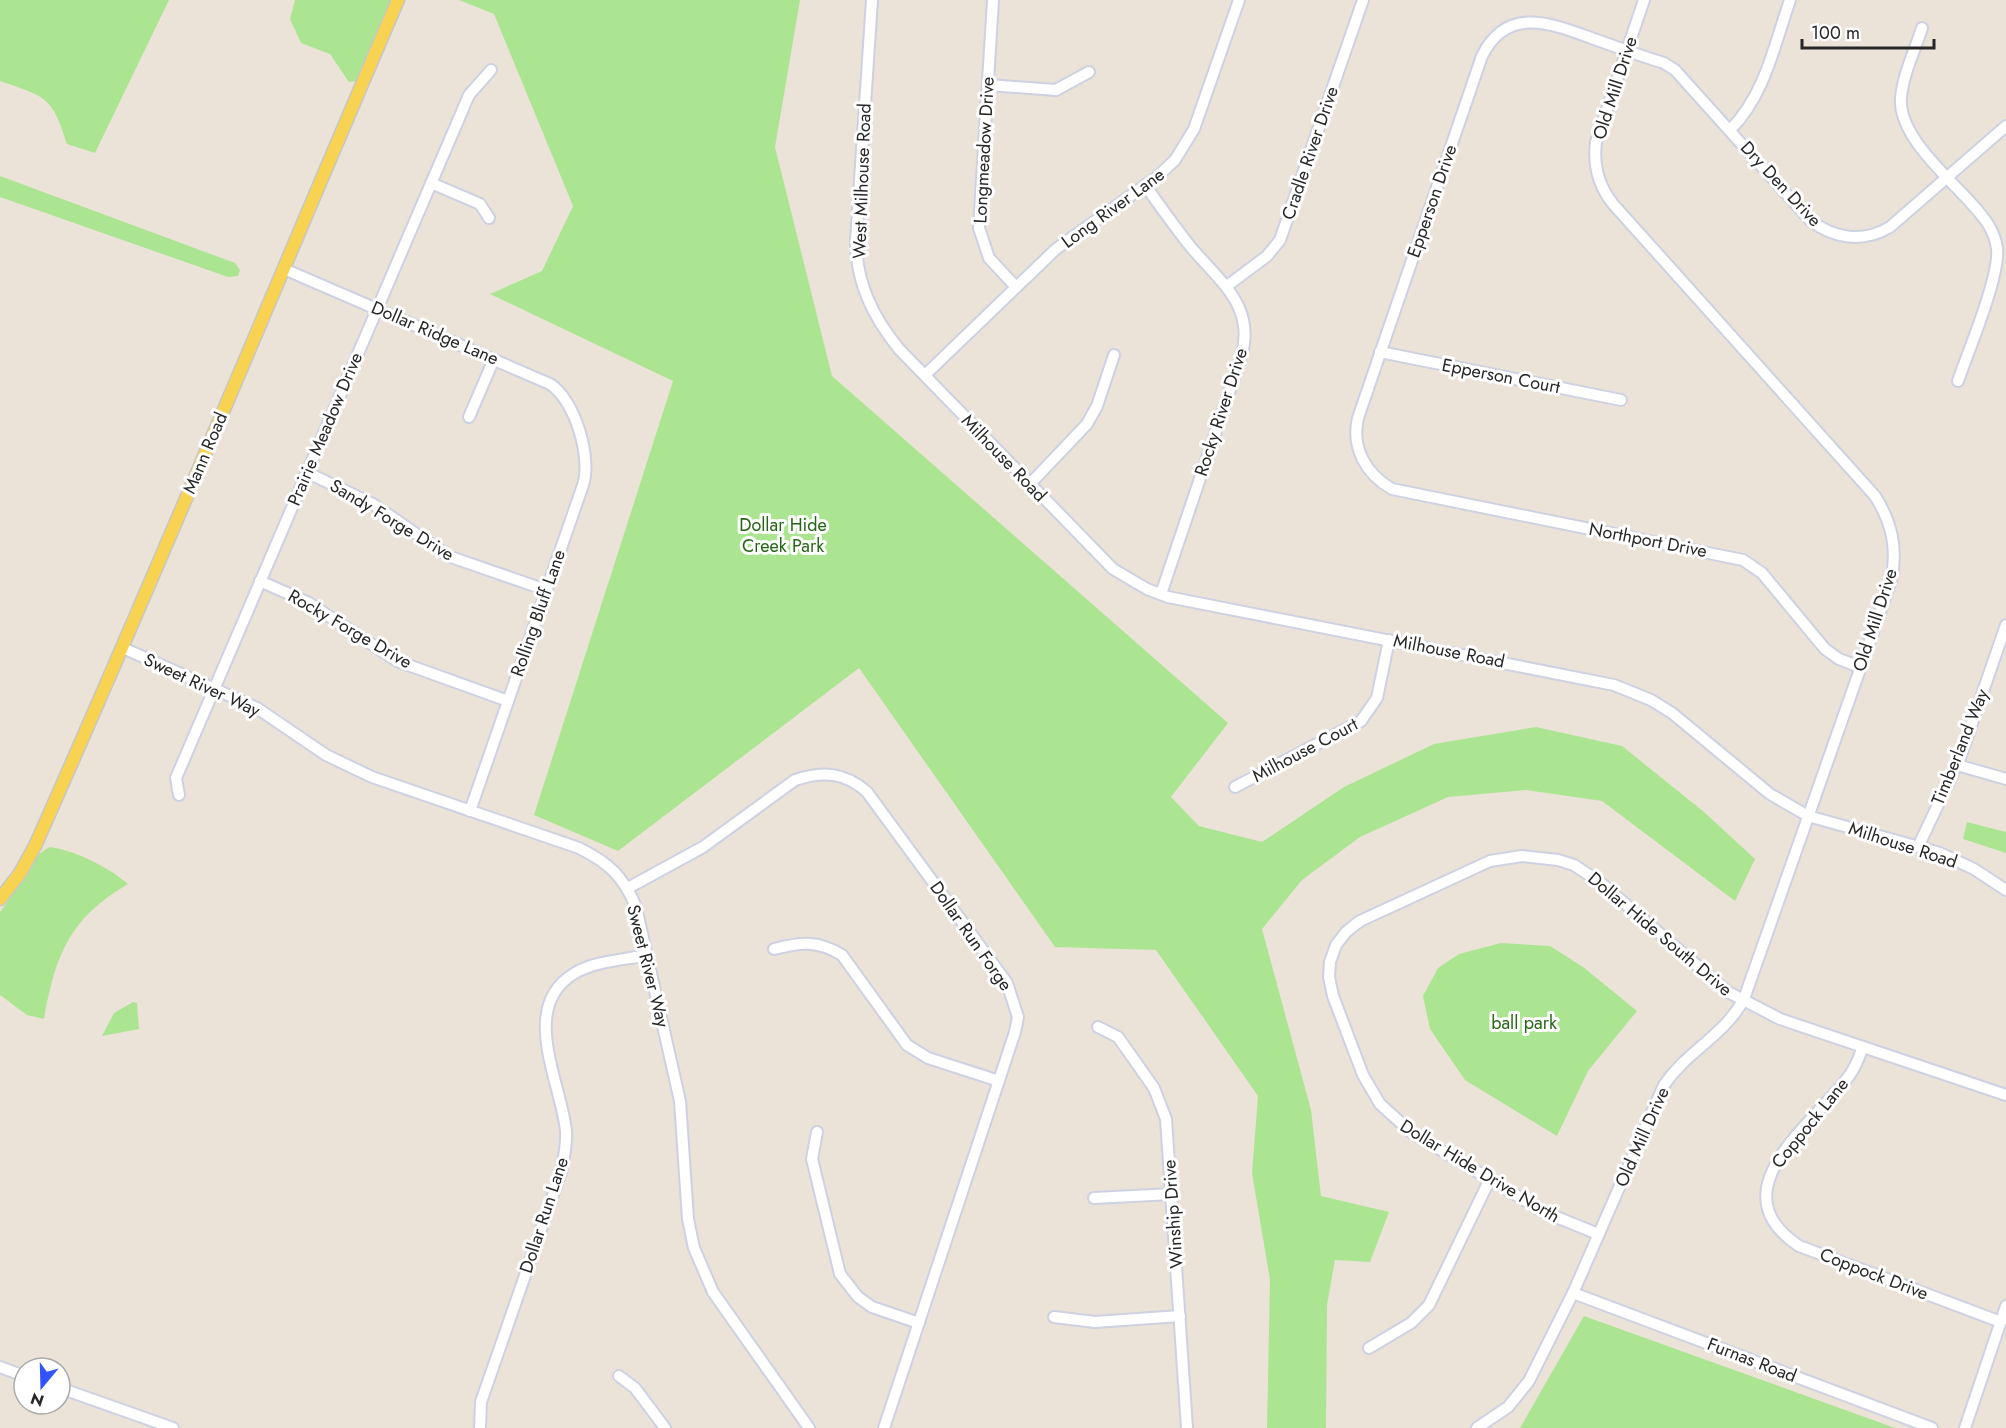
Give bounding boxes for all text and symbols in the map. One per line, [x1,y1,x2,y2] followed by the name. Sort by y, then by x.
[1802,12,1934,50] scale bar
[1811,20,1860,46] text: 100 m
[1586,33,1644,143] street label: Old Mill Drive
[967,76,1001,224] street label: Longmeadow Drive
[1275,83,1345,223] street label: Cradle River Drive
[846,103,878,259] street label: West Milhouse Road
[1734,135,1828,233] street label: Dry Den Drive
[1401,141,1463,261] street label: Epperson Drive
[1056,162,1170,254] street label: Long River Lane
[367,294,503,372] street label: Dollar Ridge Lane
[1188,345,1254,479] street label: Rocky River Drive
[281,348,369,510] street label: Prairie Meadow Drive
[1440,352,1563,400] street label: Epperson Court
[176,408,234,498] street label: Mann Road
[955,408,1053,508] street label: Milhouse Road
[325,473,459,567] street label: Sandy Forge Drive
[739,512,827,559] park label: Dollar Hide Creek Park
[1587,516,1709,564] street label: Northport Drive
[504,546,572,680] street label: Rolling Bluff Lane
[1846,565,1904,675] street label: Old Mill Drive
[283,583,417,675] street label: Rocky Forge Drive
[1391,627,1507,675] street label: Milhouse Road
[139,647,265,723] street label: Sweet River Way
[1925,685,1995,809] street label: Timberland Way
[1248,711,1363,789] street label: Milhouse Court
[1845,815,1961,875] street label: Milhouse Road
[1582,866,1738,1002] street label: Dollar Hide South Drive
[923,876,1019,996] street label: Dollar Run Forge
[620,902,676,1030] street label: Sweet River Way
[1491,1010,1557,1036] park label: ball park
[1765,1072,1855,1174] street label: Coppock Lane
[1608,1083,1676,1191] street label: Old Mill Drive
[1395,1113,1565,1229] street label: Dollar Hide Drive North
[513,1154,575,1276] street label: Dollar Run Lane
[1156,1159,1190,1269] street label: Winship Drive
[1816,1241,1932,1307] street label: Coppock Drive
[1704,1331,1800,1389] street label: Furnas Road
[12,1356,72,1416] north arrow
[28,1387,47,1413] text: N

